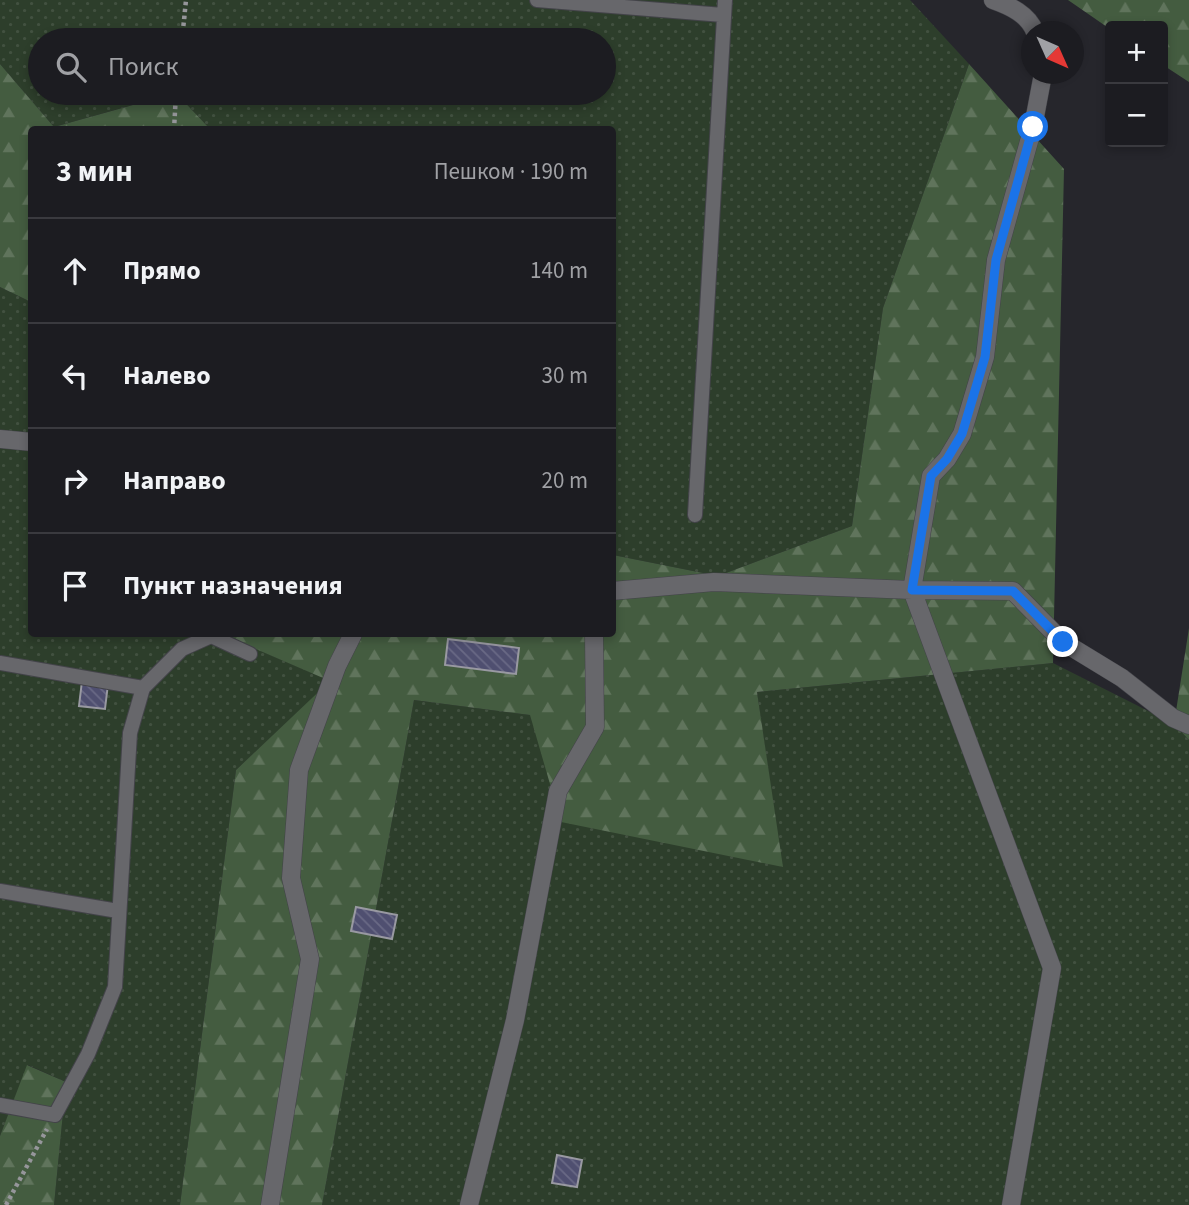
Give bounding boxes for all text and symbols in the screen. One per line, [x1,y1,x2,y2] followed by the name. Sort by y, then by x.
[1021,21,1084,84] north arrow
[1105,21,1168,147] map controls
[1105,21,1168,84] button: +
[28,28,616,105] search box
[52,48,90,86] icon: search
[108,48,178,85] text: Поиск
[1105,84,1168,147] button: −
[1017,111,1048,142] route start
[56,150,133,193] text: 3 мин
[434,155,588,188] text: Пешком · 190 m
[56,252,94,290] icon: ahead
[123,252,201,289] text: Прямо
[530,254,588,287] text: 140 m
[56,357,94,395] icon: left
[123,357,211,394] text: Налево
[541,359,588,392] text: 30 m
[56,462,94,500] icon: right
[123,462,226,499] text: Направо
[541,464,588,497] text: 20 m
[56,567,94,605] icon: arrive
[123,567,343,604] text: Пункт назначения
[1047,626,1078,657] route end

